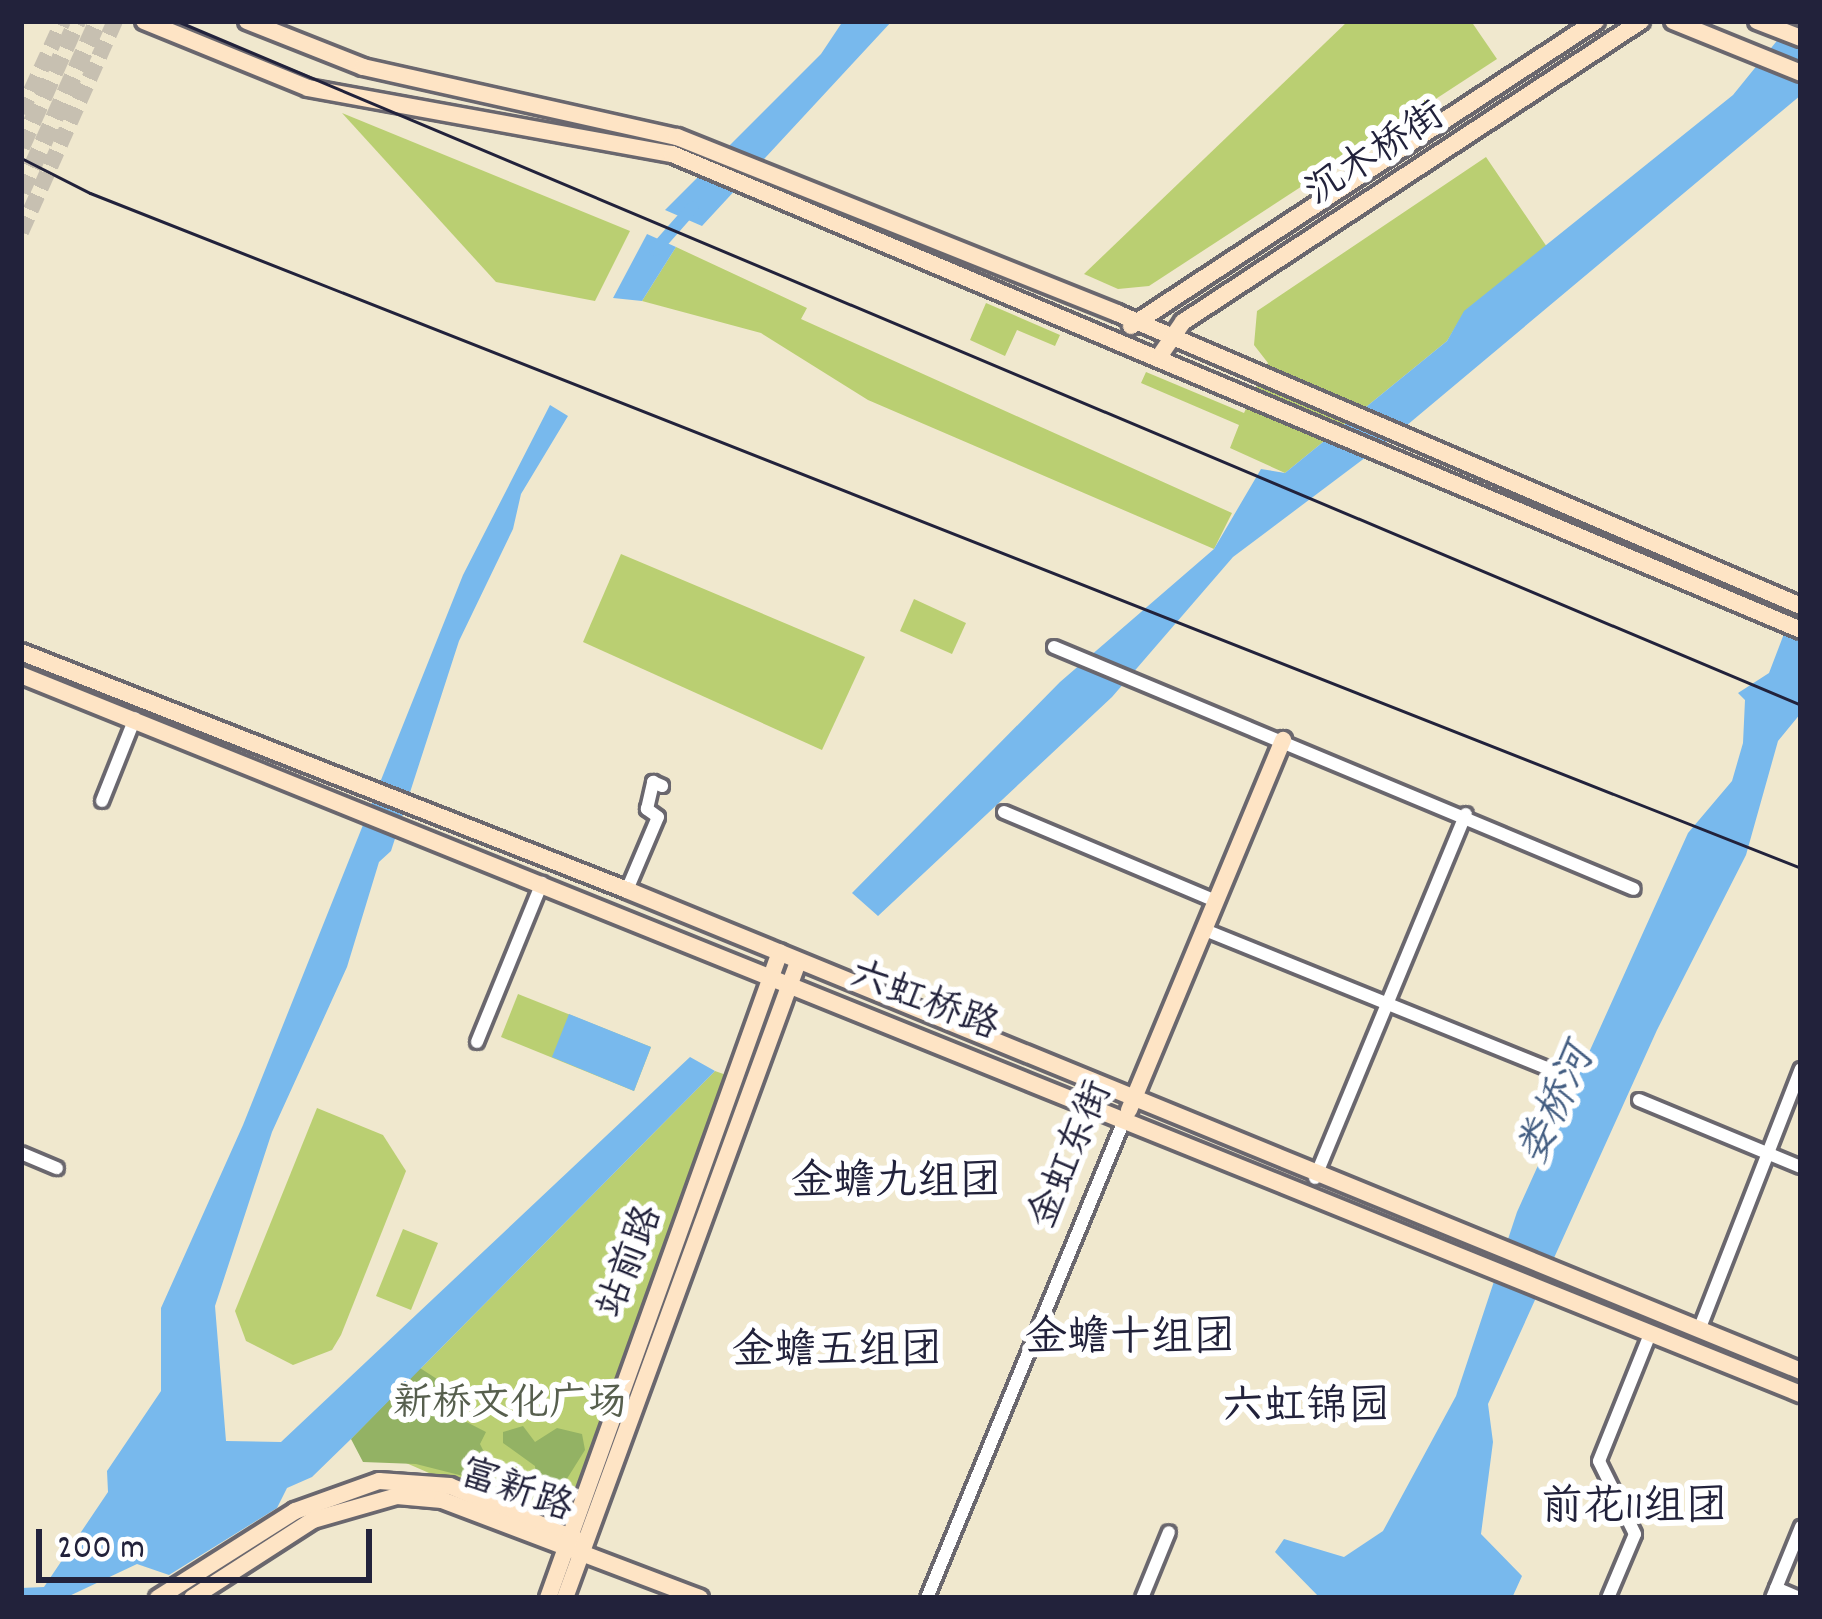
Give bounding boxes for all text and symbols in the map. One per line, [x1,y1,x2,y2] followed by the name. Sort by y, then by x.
[1299,95,1455,219] street label: 沉木桥街
[842,954,1004,1054] street label: 六虹桥路
[1510,1038,1608,1174] water label: 娄桥河
[1022,1075,1126,1237] street label: 金虹东街
[791,1160,1001,1210] district label: 金蟾九组团
[590,1200,676,1326] street label: 站前路
[1025,1316,1235,1366] district label: 金蟾十组团
[732,1329,942,1379] district label: 金蟾五组团
[393,1384,627,1430] park label: 新桥文化广场
[1222,1385,1390,1435] district label: 六虹锦园
[452,1453,578,1535] street label: 富新路
[1541,1485,1727,1535] district label: 前花11组团
[42,1505,378,1579] scale bar
[57,1524,145,1576] text: 200 m

